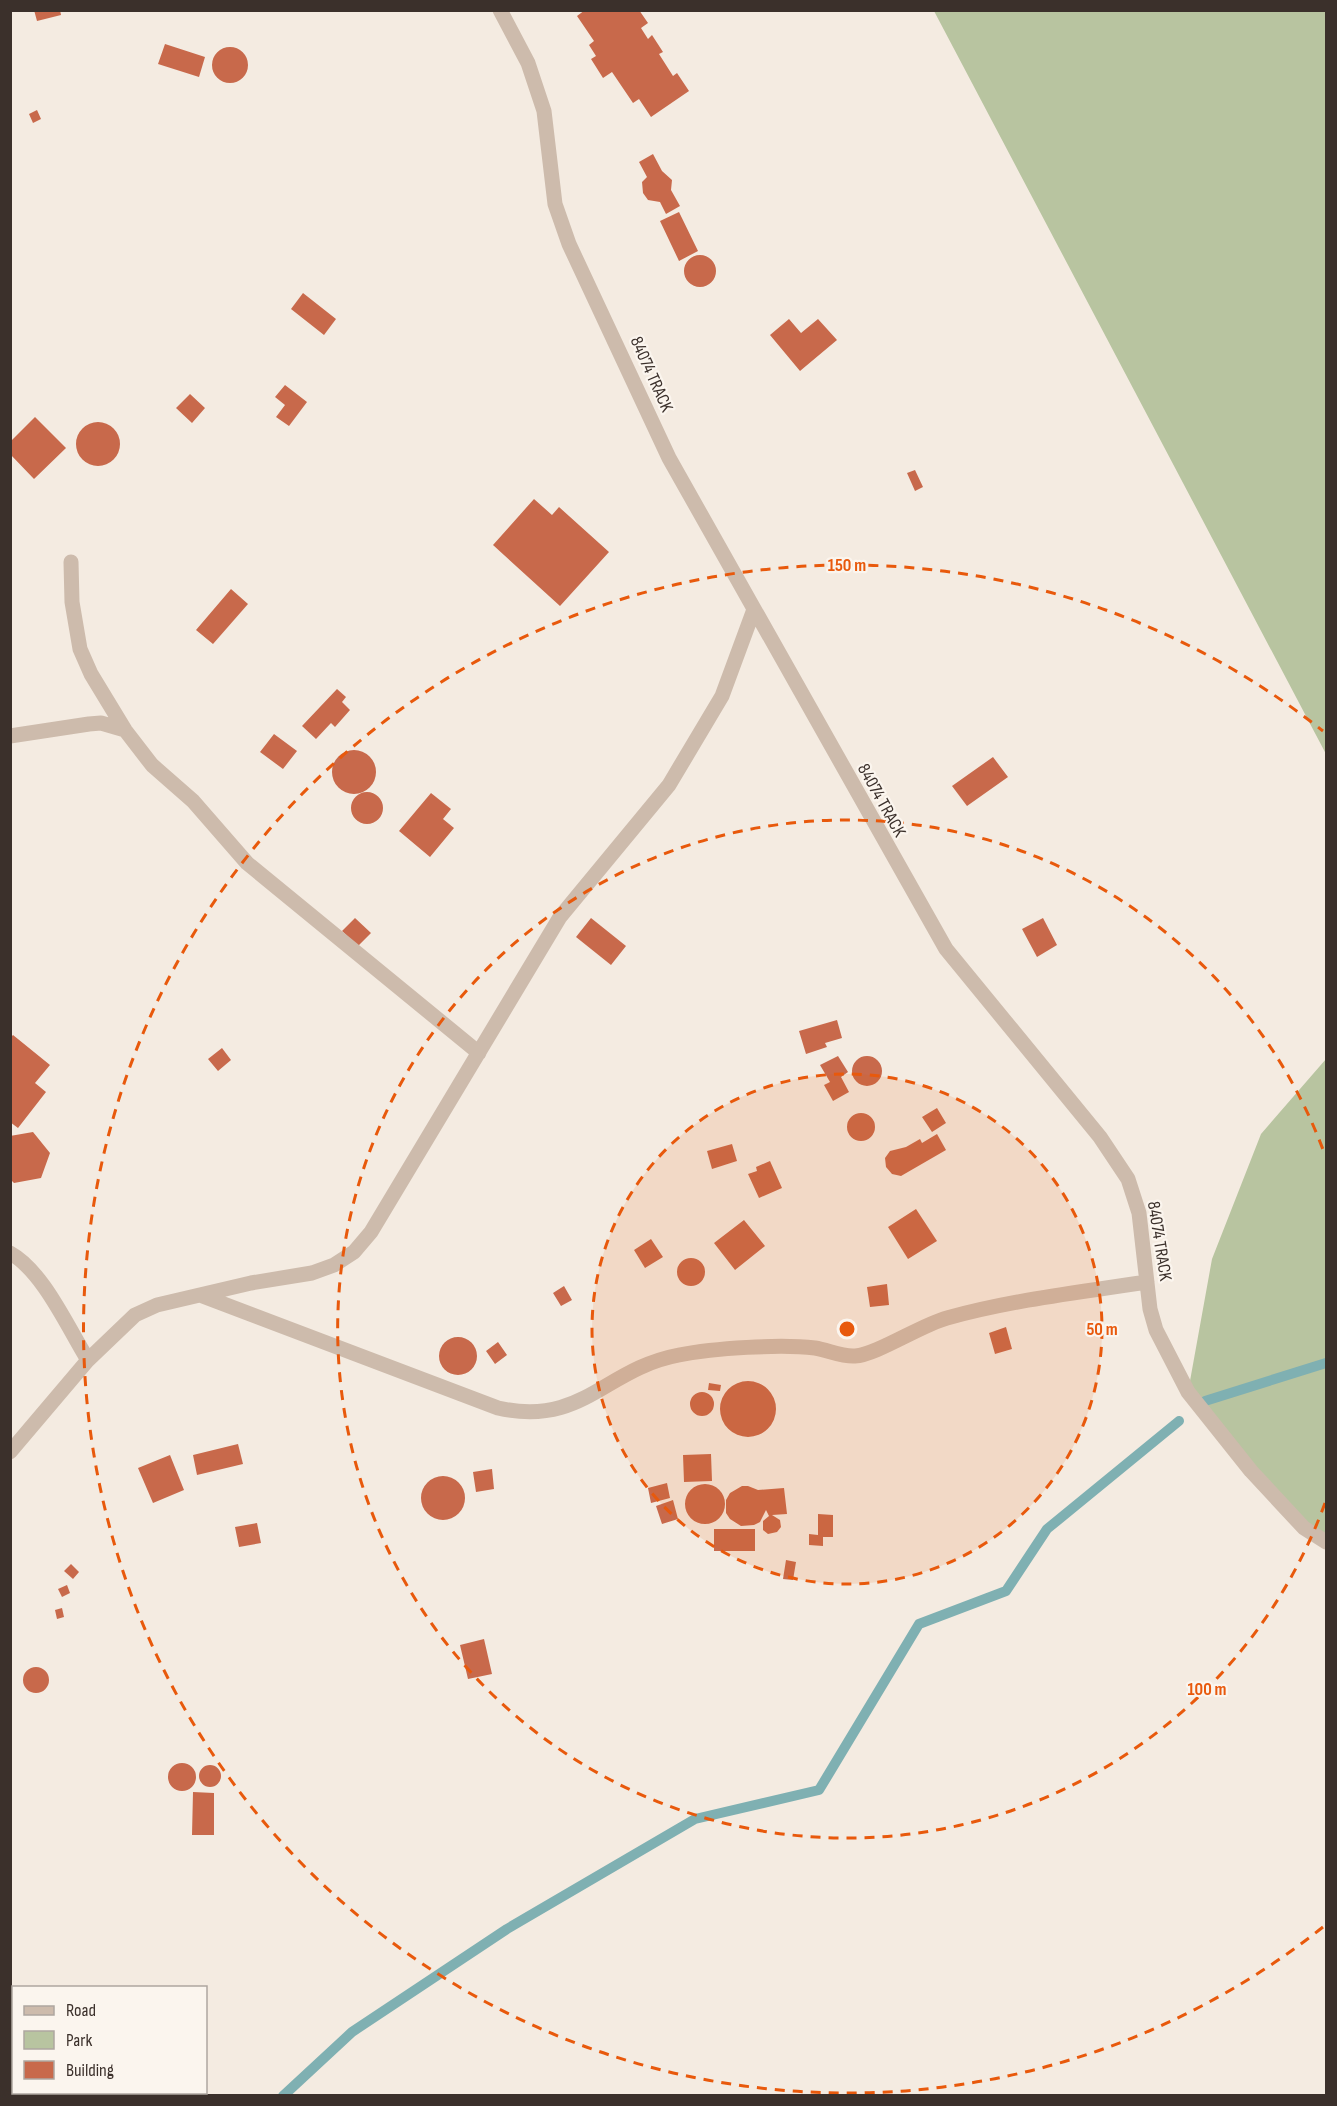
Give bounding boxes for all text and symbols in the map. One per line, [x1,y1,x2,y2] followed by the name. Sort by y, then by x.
[626,333,678,416] street label: 84074 TRACK
[828,555,866,576] text: 150 m
[853,760,911,841] street label: 84074 TRACK
[1143,1200,1176,1283] street label: 84074 TRACK
[837,1319,857,1339] centre of rings
[1086,1319,1118,1340] text: 50 m
[1188,1679,1227,1700] text: 100 m
[12,1986,207,2094] legend
[66,2000,96,2021] text: Road
[66,2030,92,2051] text: Park
[66,2060,114,2081] text: Building

